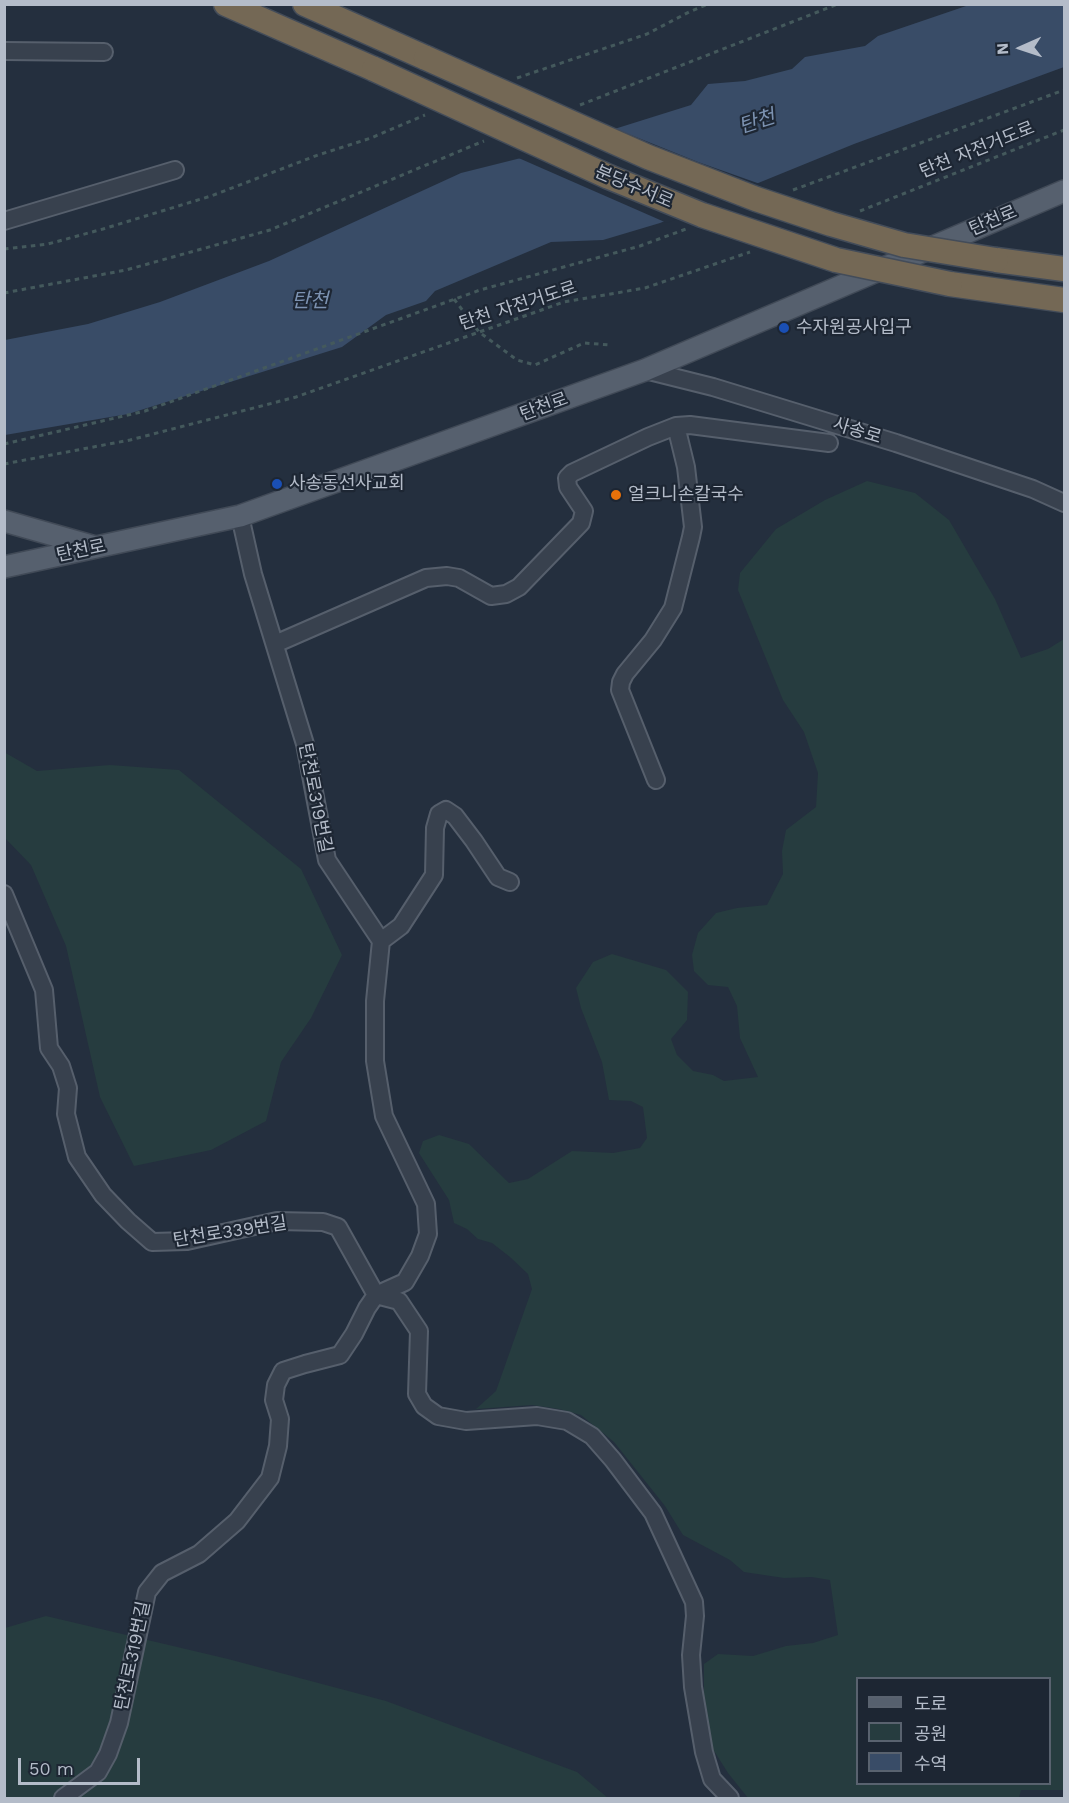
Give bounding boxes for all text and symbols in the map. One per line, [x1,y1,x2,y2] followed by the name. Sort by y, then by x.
[991,18,1051,78] north arrow
[993,43,1012,55] text: N
[736,105,778,139] water label: 탄천
[916,117,1038,183] street label: 탄천 자전거도로
[592,161,676,213] street label: 분당수서로
[966,201,1020,241] street label: 탄천로
[457,277,579,335] street label: 탄천 자전거도로
[292,289,328,313] water label: 탄천
[796,317,912,339] place label: 수자원공사입구
[777,321,791,335] marker: 수자원공사입구
[517,388,571,426] street label: 탄천로
[830,413,884,449] street label: 사송로
[289,473,405,495] place label: 사송동선사교회
[270,477,284,491] marker: 사송동선사교회
[628,484,744,506] place label: 얼크니손칼국수
[609,488,623,502] marker: 얼크니손칼국수
[54,535,108,567] street label: 탄천로
[294,741,336,855] street label: 탄천로319번길
[172,1212,288,1252] street label: 탄천로339번길
[111,1599,155,1713] street label: 탄천로319번길
[856,1677,1051,1785] legend
[914,1693,947,1714] text: 도로
[914,1723,947,1744] text: 공원
[21,1746,142,1784] scale bar
[914,1753,947,1774] text: 수역
[29,1758,74,1779] text: 50 m

